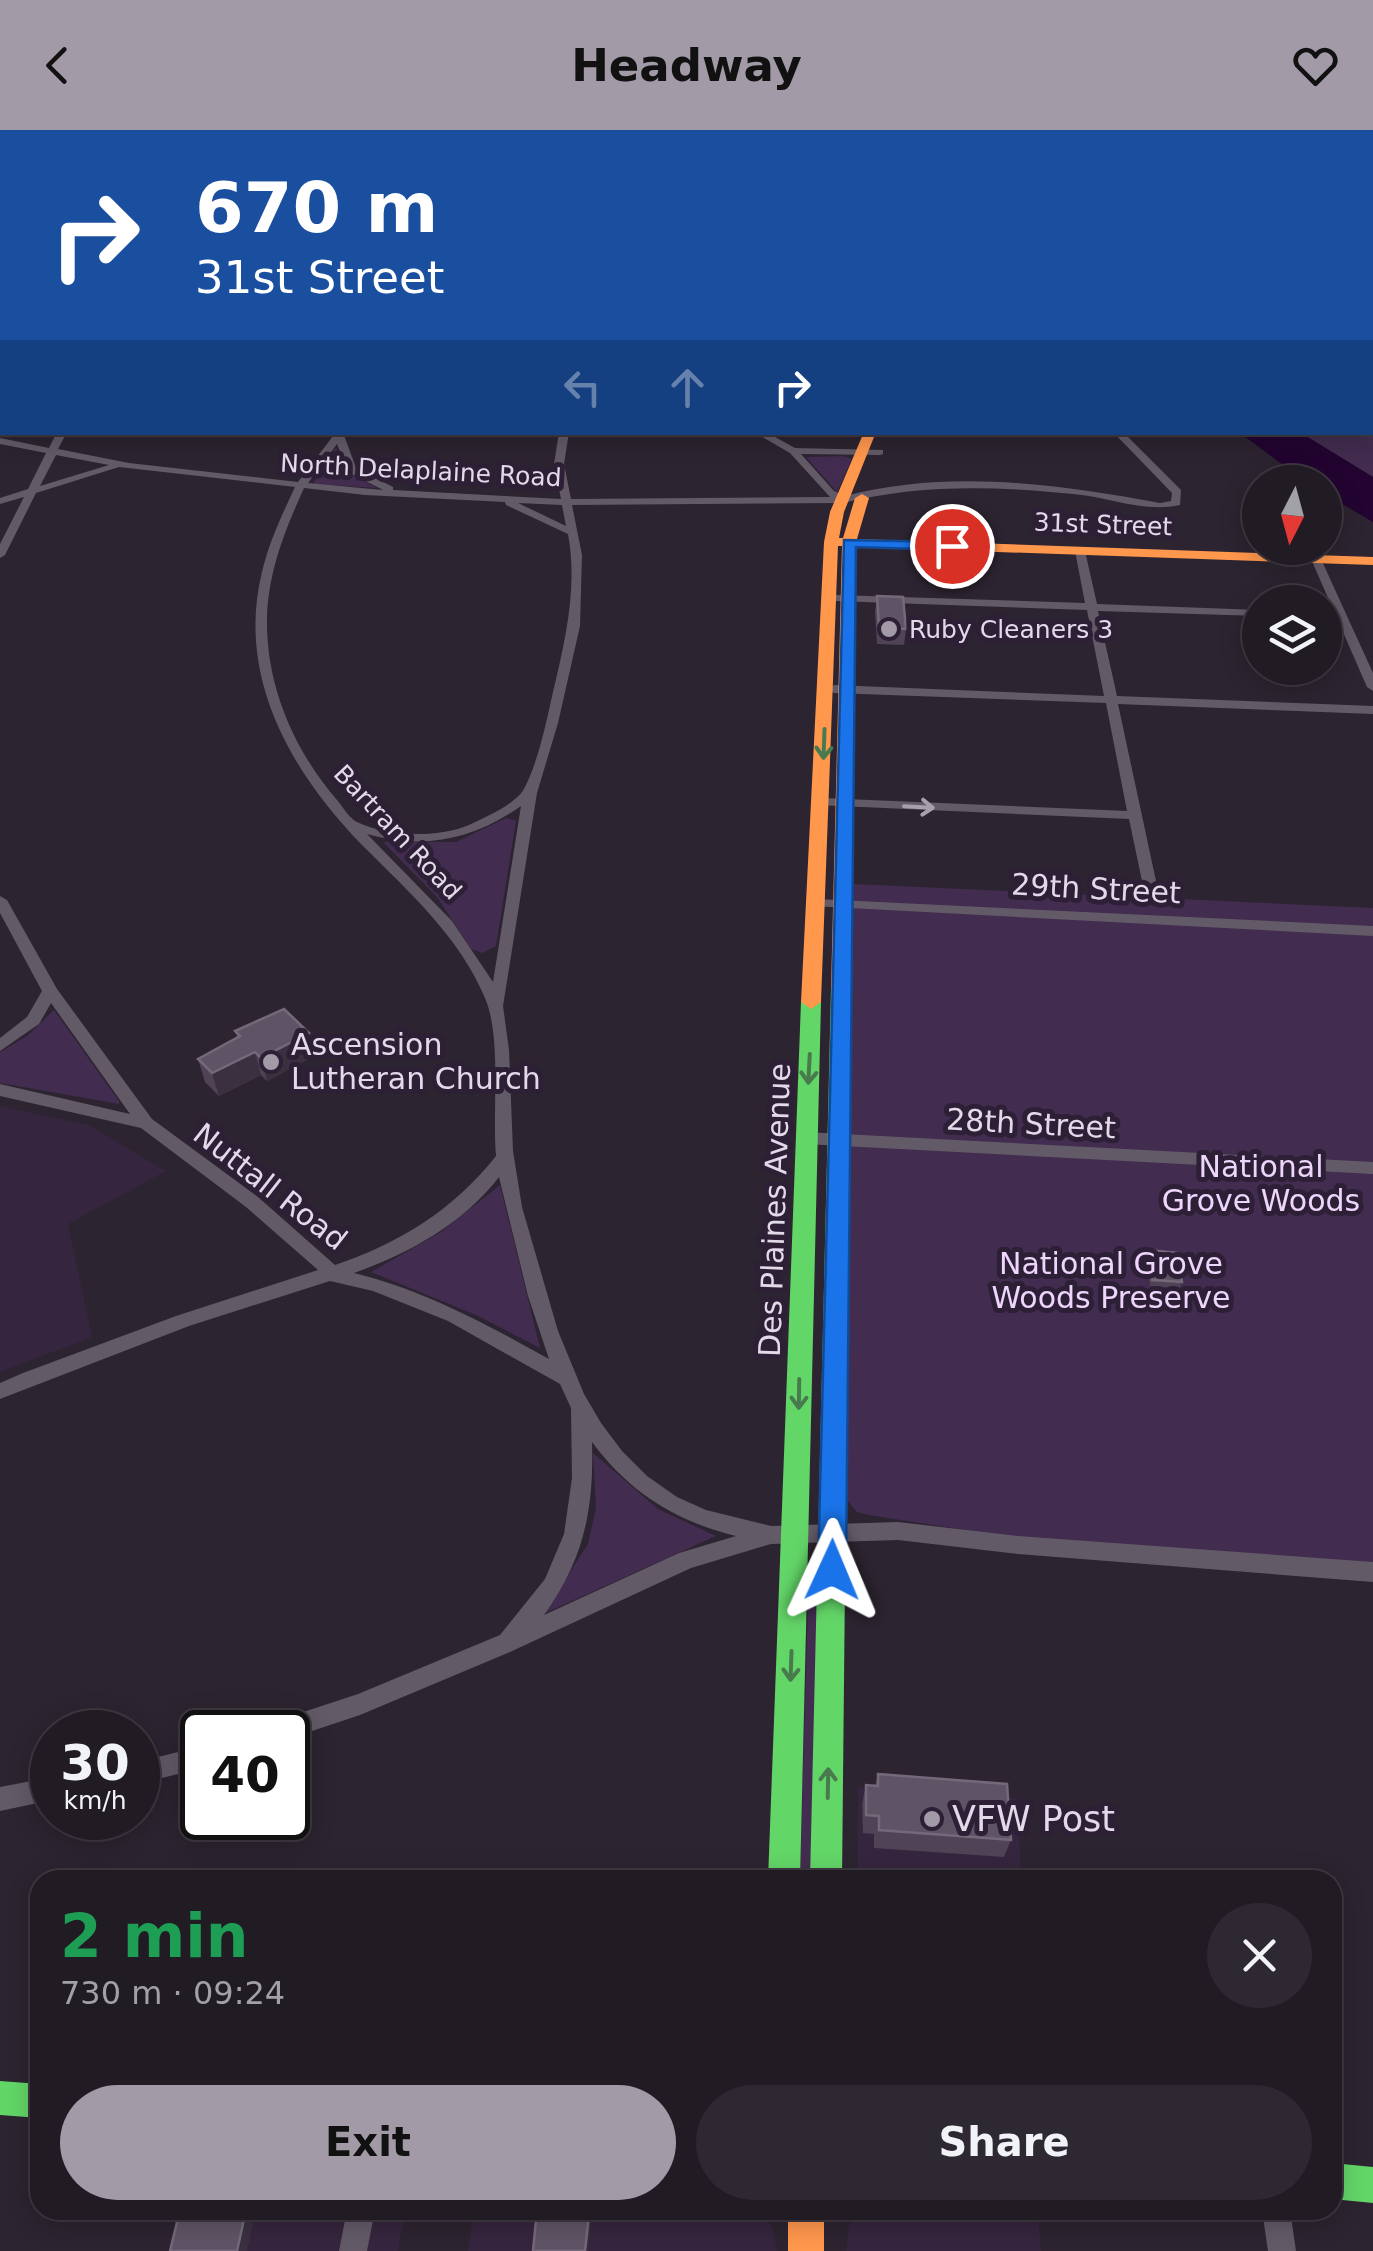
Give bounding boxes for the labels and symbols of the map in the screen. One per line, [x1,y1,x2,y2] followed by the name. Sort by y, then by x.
[280,449,562,492] street label: North Delaplaine Road
[1242,465,1342,565] north arrow
[910,504,995,589] pin
[1033,508,1173,541] street label: 31st Street
[909,615,1113,644] place label: Ruby Cleaners 3
[878,618,900,640] marker: Ruby Cleaners 3
[814,728,833,760] one-way arrow
[328,759,467,906] street label: Bartram Road
[903,798,935,817] one-way arrow
[1010,867,1182,910] street label: 29th Street
[291,1027,541,1096] place label: Ascension Lutheran Church
[260,1051,282,1073] marker: Ascension Lutheran Church
[799,1052,818,1084] one-way arrow
[752,1062,797,1357] street label: Des Plaines Avenue
[945,1102,1117,1145] street label: 28th Street
[187,1116,354,1257] street label: Nuttall Road
[1162,1149,1360,1218] park label: National Grove Woods
[991,1246,1231,1315] park label: National Grove Woods Preserve
[790,1377,809,1409] one-way arrow
[780,1518,884,1622] position arrow
[782,1650,801,1682] one-way arrow
[180,1710,310,1840] speed limit sign: 40
[818,1767,838,1800] one-way arrow
[952,1799,1115,1839] place label: VFW Post
[921,1808,943,1830] marker: VFW Post

